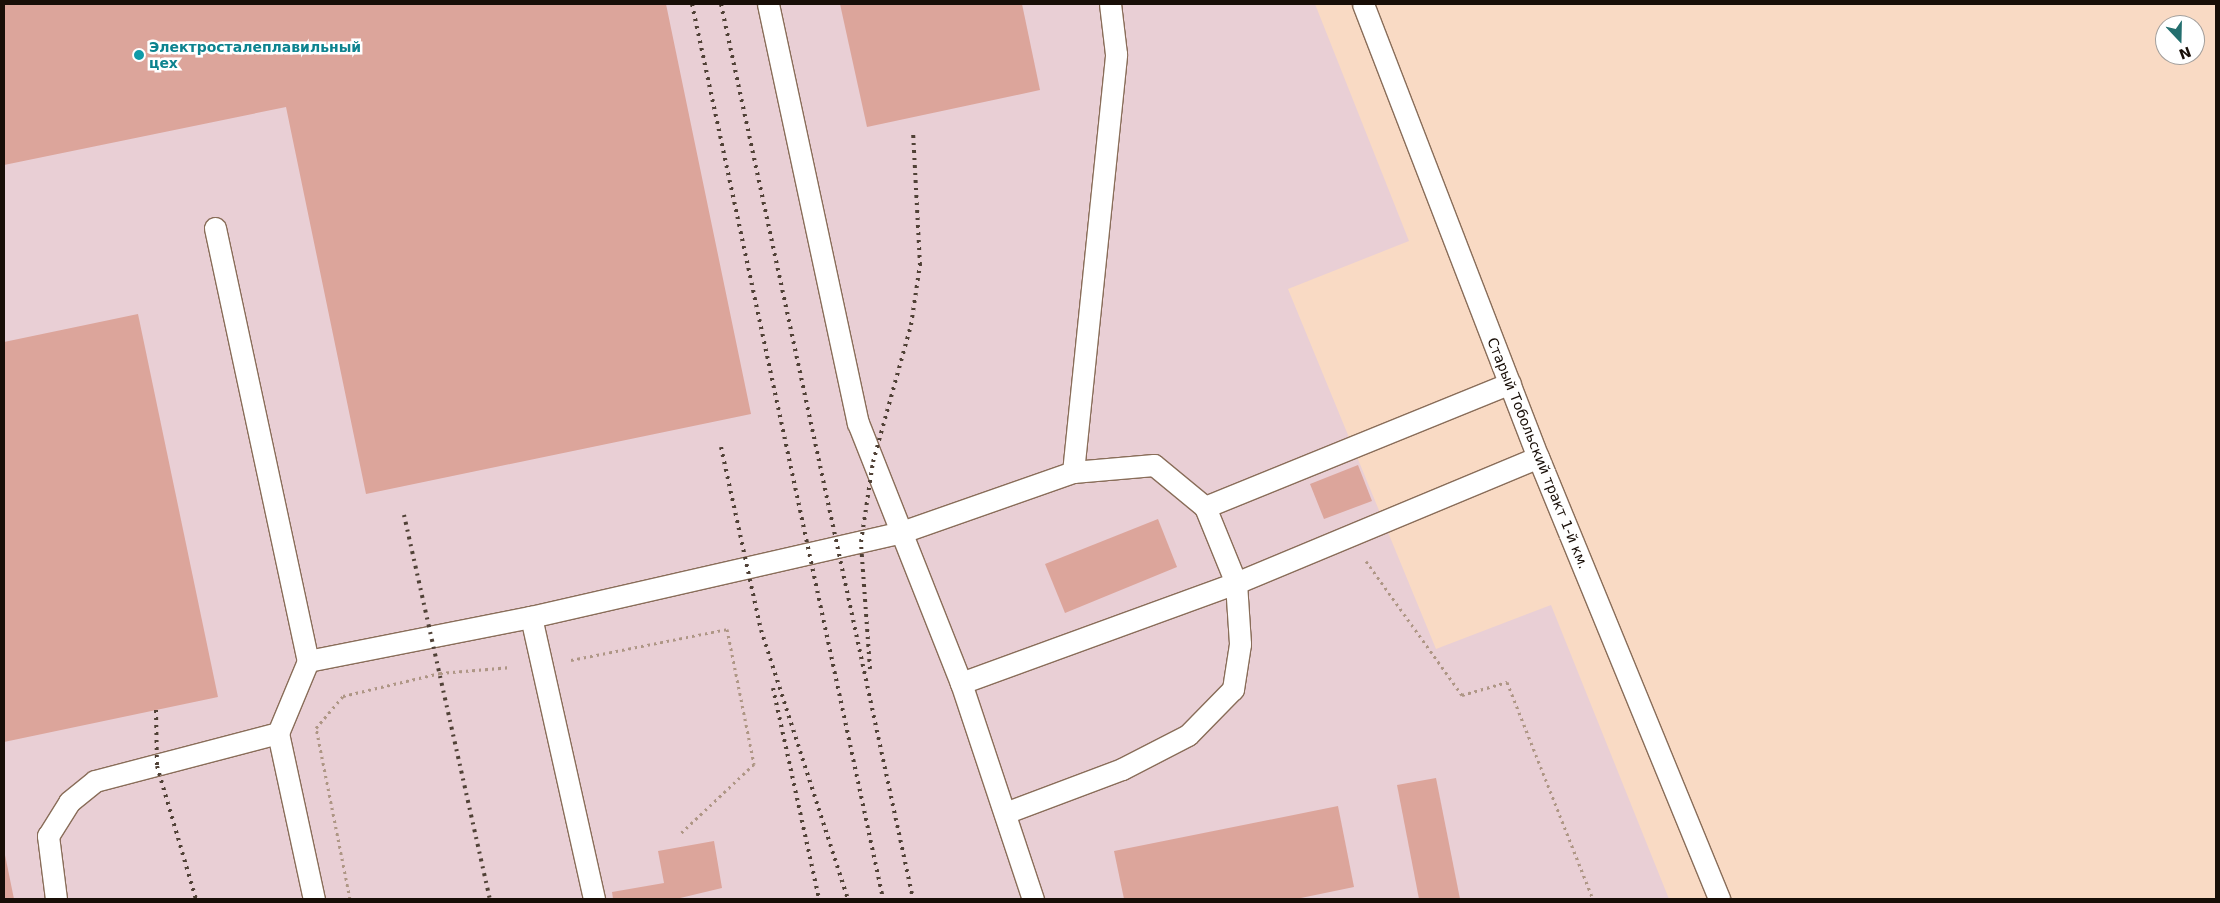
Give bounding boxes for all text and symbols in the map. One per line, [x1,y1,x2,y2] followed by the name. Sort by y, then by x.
[2155,15,2205,65] north arrow
[149,39,361,72] place label: Электросталеплавильный цех
[2177,44,2193,63] text: N
[133,49,145,61] marker: Электросталеплавильный цех
[1484,335,1592,571] street label: Старый Тобольский тракт 1-й км.

